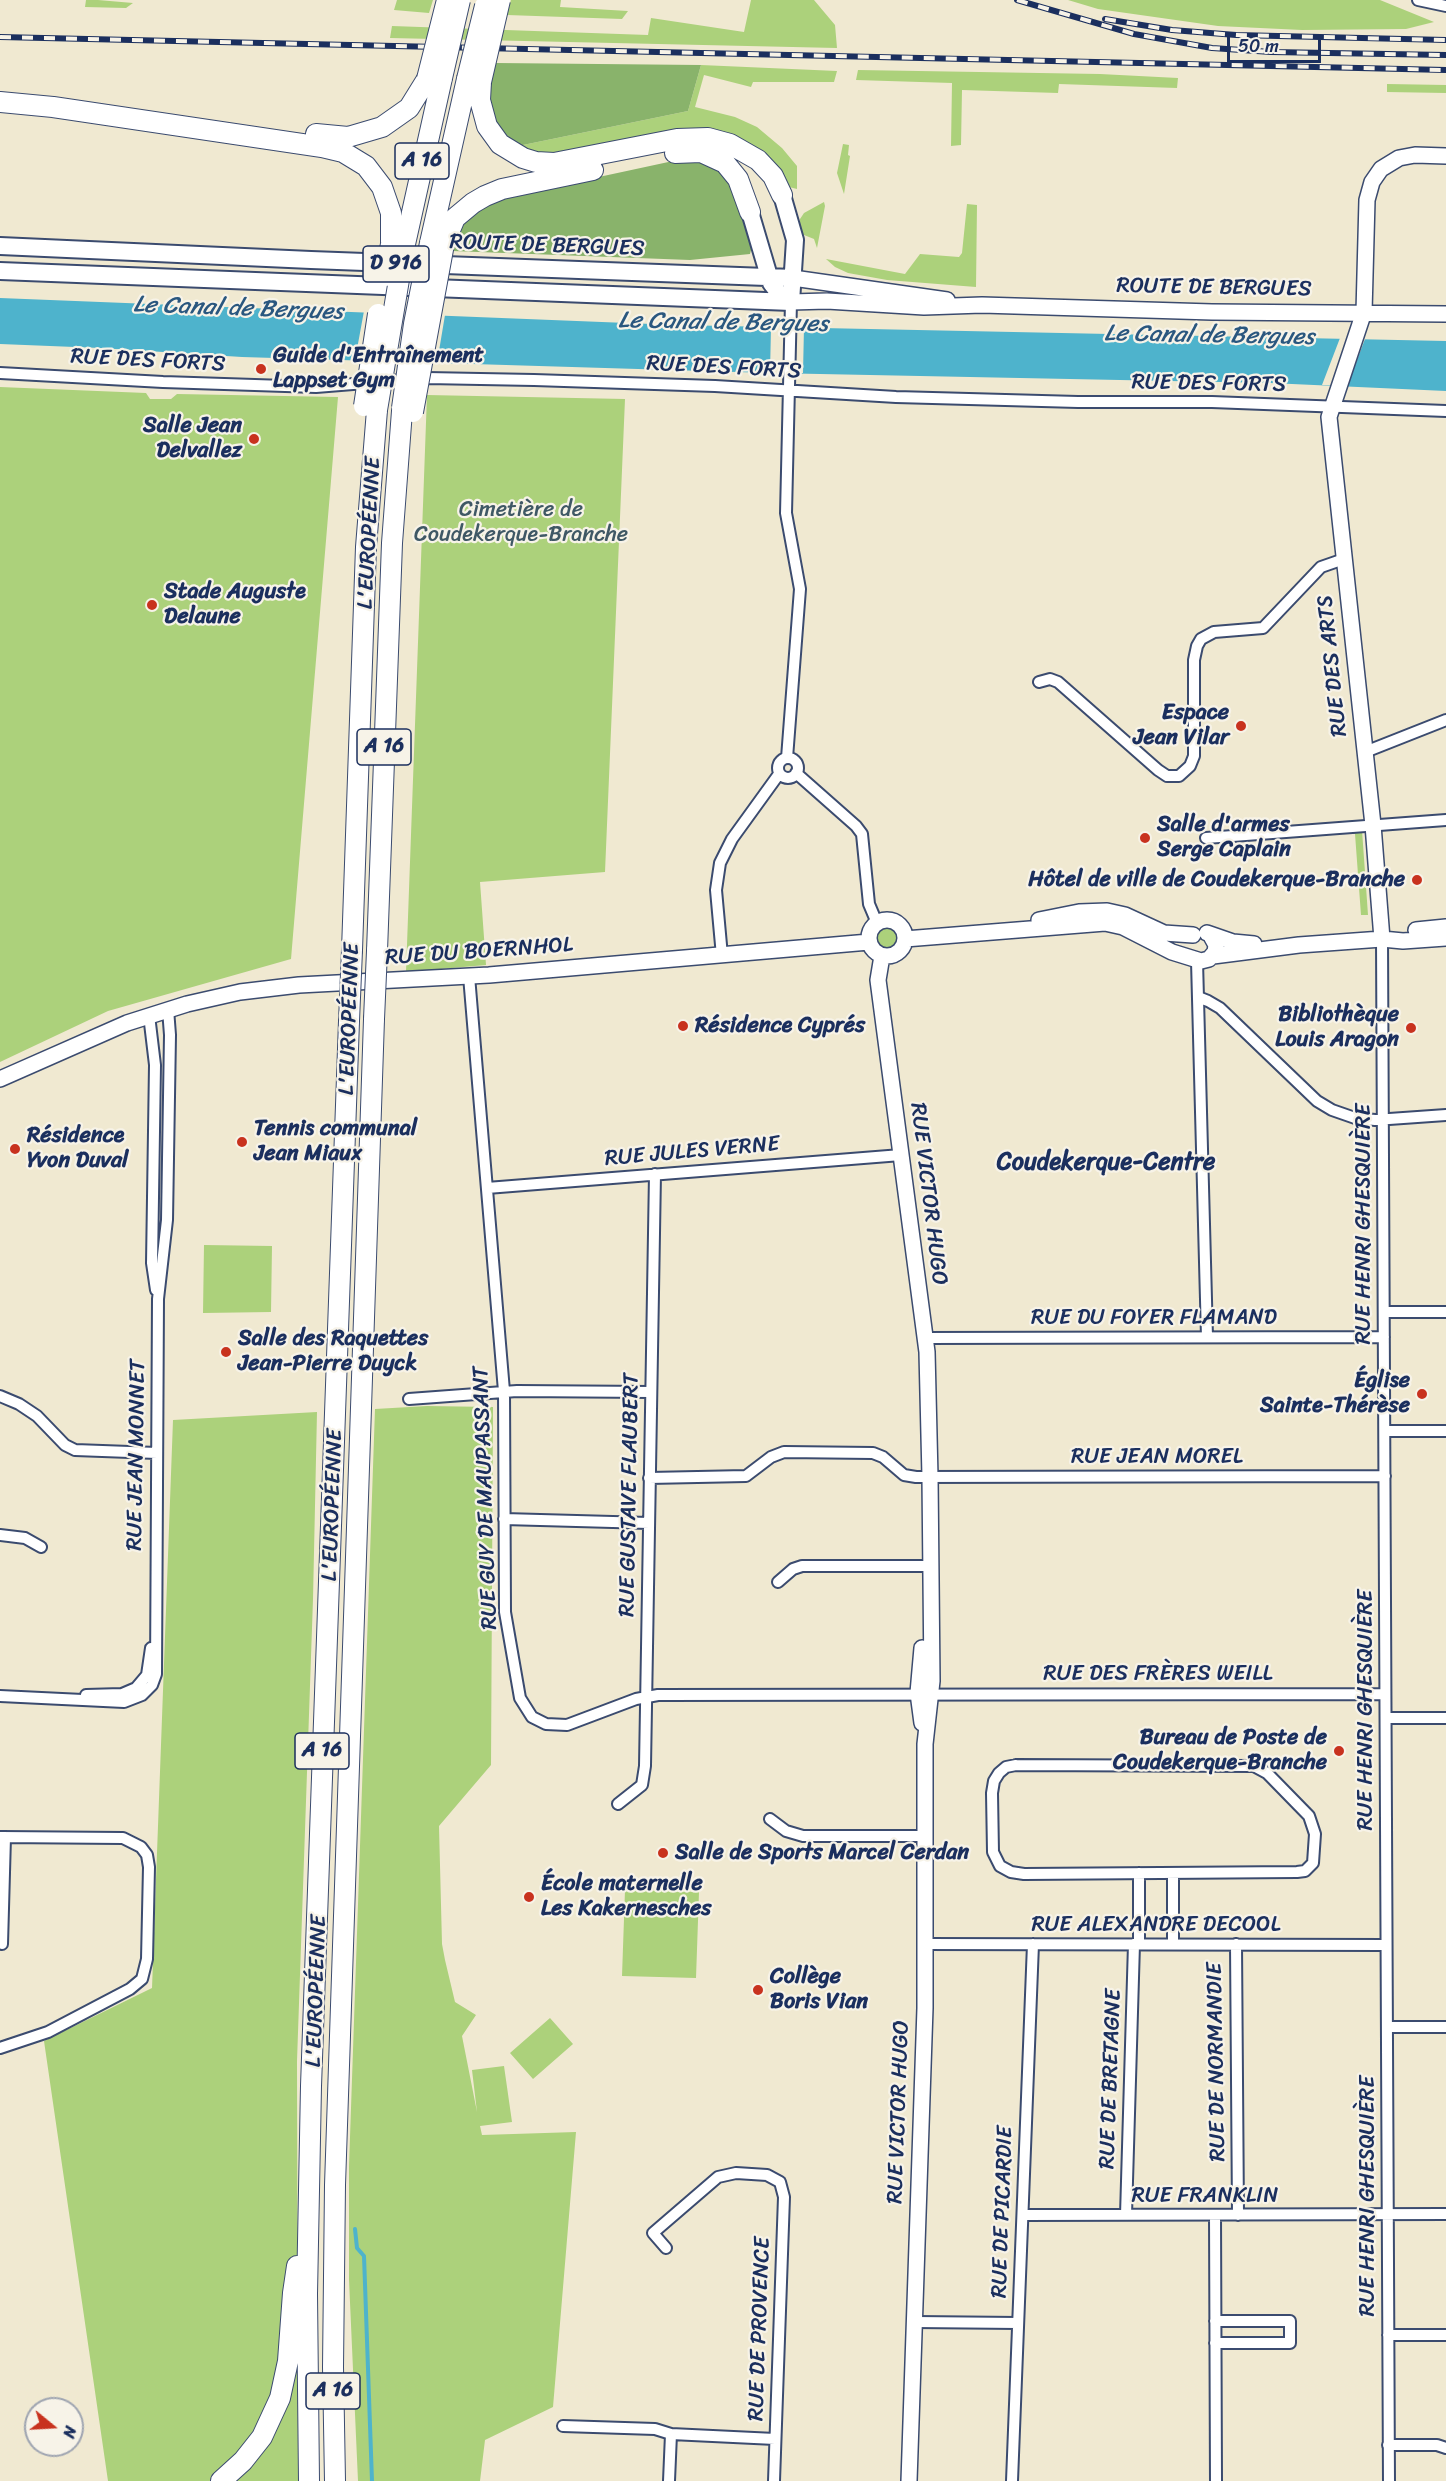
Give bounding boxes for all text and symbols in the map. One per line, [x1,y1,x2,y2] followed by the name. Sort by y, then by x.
[1230,24,1324,62] scale bar
[1238,30,1279,62] text: 50 m
[395,143,449,179] road number: A 16
[449,229,645,263] street label: ROUTE DE BERGUES
[363,246,429,282] road number: D 916
[1116,273,1312,303] street label: ROUTE DE BERGUES
[133,291,343,327] water label: Le Canal de Bergues
[618,307,828,339] water label: Le Canal de Bergues
[1104,320,1314,352] water label: Le Canal de Bergues
[273,343,484,394] place label: Guide d'Entraînement Lappset Gym
[70,344,226,378] street label: RUE DES FORTS
[646,351,802,385] street label: RUE DES FORTS
[254,362,268,376] marker: Guide d'Entraînement Lappset Gym
[1131,369,1287,399] street label: RUE DES FORTS
[143,413,242,464] place label: Salle Jean Delvallez
[247,432,261,446] marker: Salle Jean Delvallez
[353,456,387,610] street label: L'EUROPÉENNE
[414,497,628,548] park label: Cimetière de Coudekerque-Branche
[164,579,306,630] place label: Stade Auguste Delaune
[1312,594,1354,738] street label: RUE DES ARTS
[145,598,159,612] marker: Stade Auguste Delaune
[1133,700,1229,752] place label: Espace Jean Vilar
[1234,719,1248,733] marker: Espace Jean Vilar
[357,729,411,765] road number: A 16
[1157,812,1291,864] place label: Salle d'armes Serge Caplain
[1138,831,1152,845] marker: Salle d'armes Serge Caplain
[1028,867,1405,893] place label: Hôtel de ville de Coudekerque-Branche
[1410,873,1424,887] marker: Hôtel de ville de Coudekerque-Branche
[384,932,574,972] street label: RUE DU BOERNHOL
[334,942,366,1096] street label: L'EUROPÉENNE
[1275,1002,1399,1054] place label: Bibliothèque Louis Aragon
[695,1013,865,1039] place label: Résidence Cyprés
[676,1019,690,1033] marker: Résidence Cyprés
[1404,1021,1418,1035] marker: Bibliothèque Louis Aragon
[904,1101,952,1287] street label: RUE VICTOR HUGO
[1351,1103,1377,1345] street label: RUE HENRI GHESQUIÈRE
[254,1116,417,1168] place label: Tennis communal Jean Miaux
[27,1123,128,1174] place label: Résidence Yvon Duval
[604,1131,780,1173] street label: RUE JULES VERNE
[235,1135,249,1149] marker: Tennis communal Jean Miaux
[8,1142,22,1156] marker: Résidence Yvon Duval
[997,1149,1215,1177] district label: Coudekerque-Centre
[1031,1305,1277,1331] street label: RUE DU FOYER FLAMAND
[238,1326,428,1378] place label: Salle des Raquettes Jean-Pierre Duyck
[219,1345,233,1359] marker: Salle des Raquettes Jean-Pierre Duyck
[122,1359,152,1551] street label: RUE JEAN MONNET
[468,1366,504,1630] street label: RUE GUY DE MAUPASSANT
[1260,1368,1410,1420] place label: Église Sainte-Thérèse
[615,1373,645,1617] street label: RUE GUSTAVE FLAUBERT
[1415,1387,1429,1401] marker: Église Sainte-Thérèse
[317,1428,349,1582] street label: L'EUROPÉENNE
[1071,1444,1243,1470] street label: RUE JEAN MOREL
[1353,1589,1379,1831] street label: RUE HENRI GHESQUIÈRE
[1043,1661,1273,1687] street label: RUE DES FRÈRES WEILL
[1113,1725,1327,1777] place label: Bureau de Poste de Coudekerque-Branche
[295,1733,349,1769] road number: A 16
[1332,1744,1346,1758] marker: Bureau de Poste de Coudekerque-Branche
[675,1840,969,1866] place label: Salle de Sports Marcel Cerdan
[656,1846,670,1860] marker: Salle de Sports Marcel Cerdan
[541,1871,711,1922] place label: École maternelle Les Kakernesches
[522,1890,536,1904] marker: École maternelle Les Kakernesches
[1031,1912,1281,1938] street label: RUE ALEXANDRE DECOOL
[301,1914,333,2068] street label: L'EUROPÉENNE
[1202,1962,1232,2162] street label: RUE DE NORMANDIE
[770,1964,868,2016] place label: Collège Boris Vian
[751,1983,765,1997] marker: Collège Boris Vian
[1095,1988,1127,2170] street label: RUE DE BRETAGNE
[883,2020,915,2204] street label: RUE VICTOR HUGO
[1355,2075,1381,2317] street label: RUE HENRI GHESQUIÈRE
[987,2125,1019,2299] street label: RUE DE PICARDIE
[1132,2183,1278,2209] street label: RUE FRANKLIN
[744,2236,776,2422] street label: RUE DE PROVENCE
[306,2373,360,2409] road number: A 16
[24,2397,84,2457] north arrow
[54,2422,85,2442] text: N

